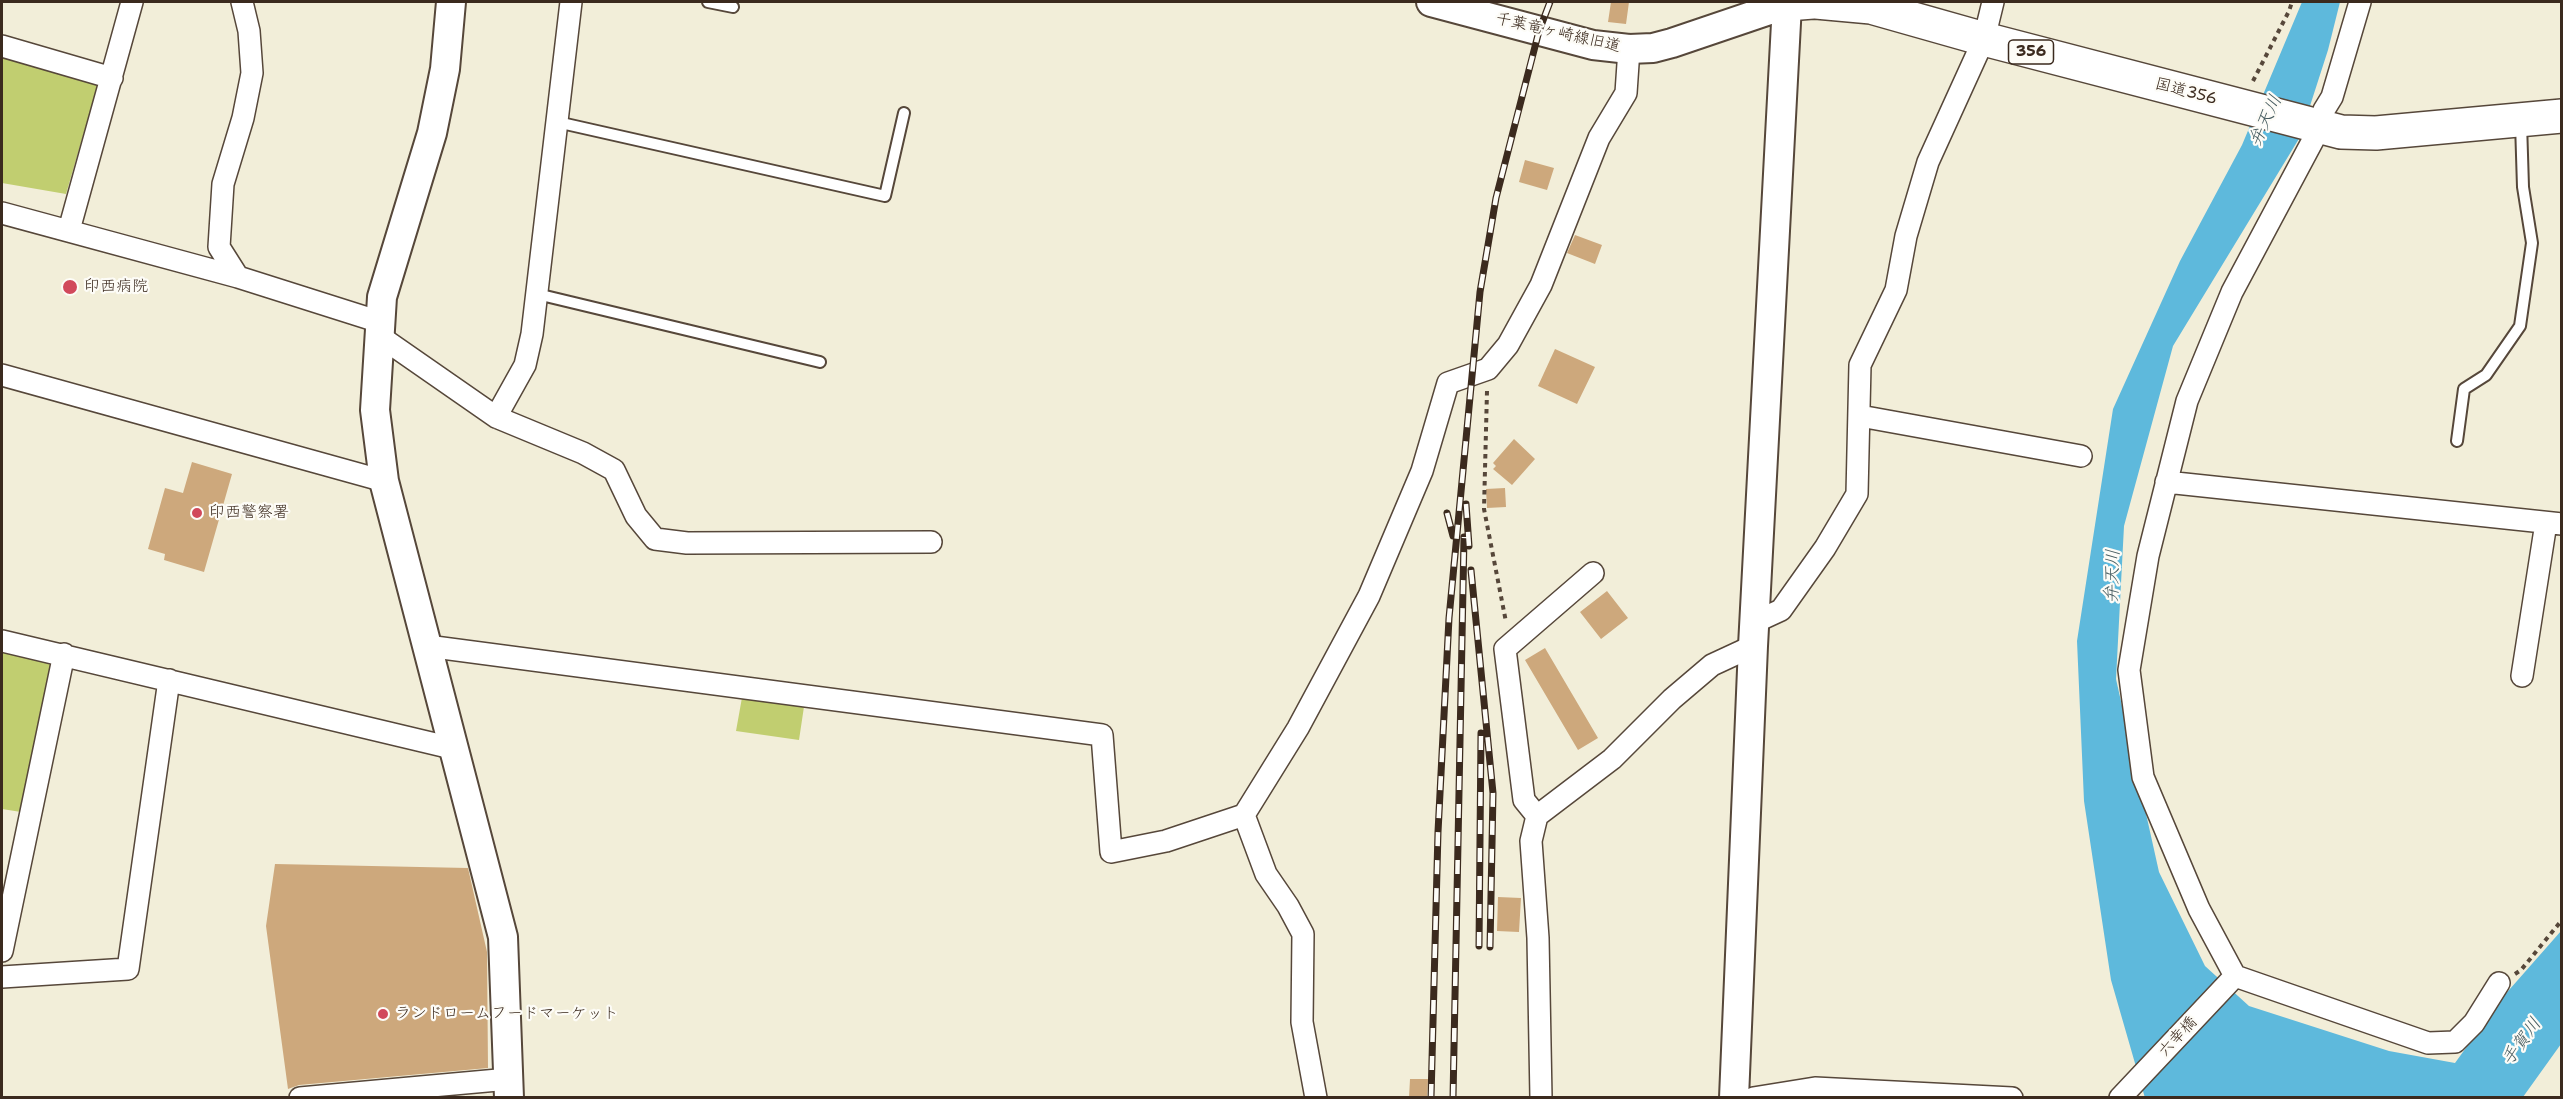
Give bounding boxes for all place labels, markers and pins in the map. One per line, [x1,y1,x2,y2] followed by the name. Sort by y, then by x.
[84,277,148,297] place label: 印西病院
[61,278,79,296] marker: 印西病院
[209,503,289,523] place label: 印西警察署
[190,506,204,520] marker: 印西警察署
[395,1004,619,1024] place label: ランドロームフードマーケット
[376,1007,390,1021] marker: ランドロームフードマーケット

